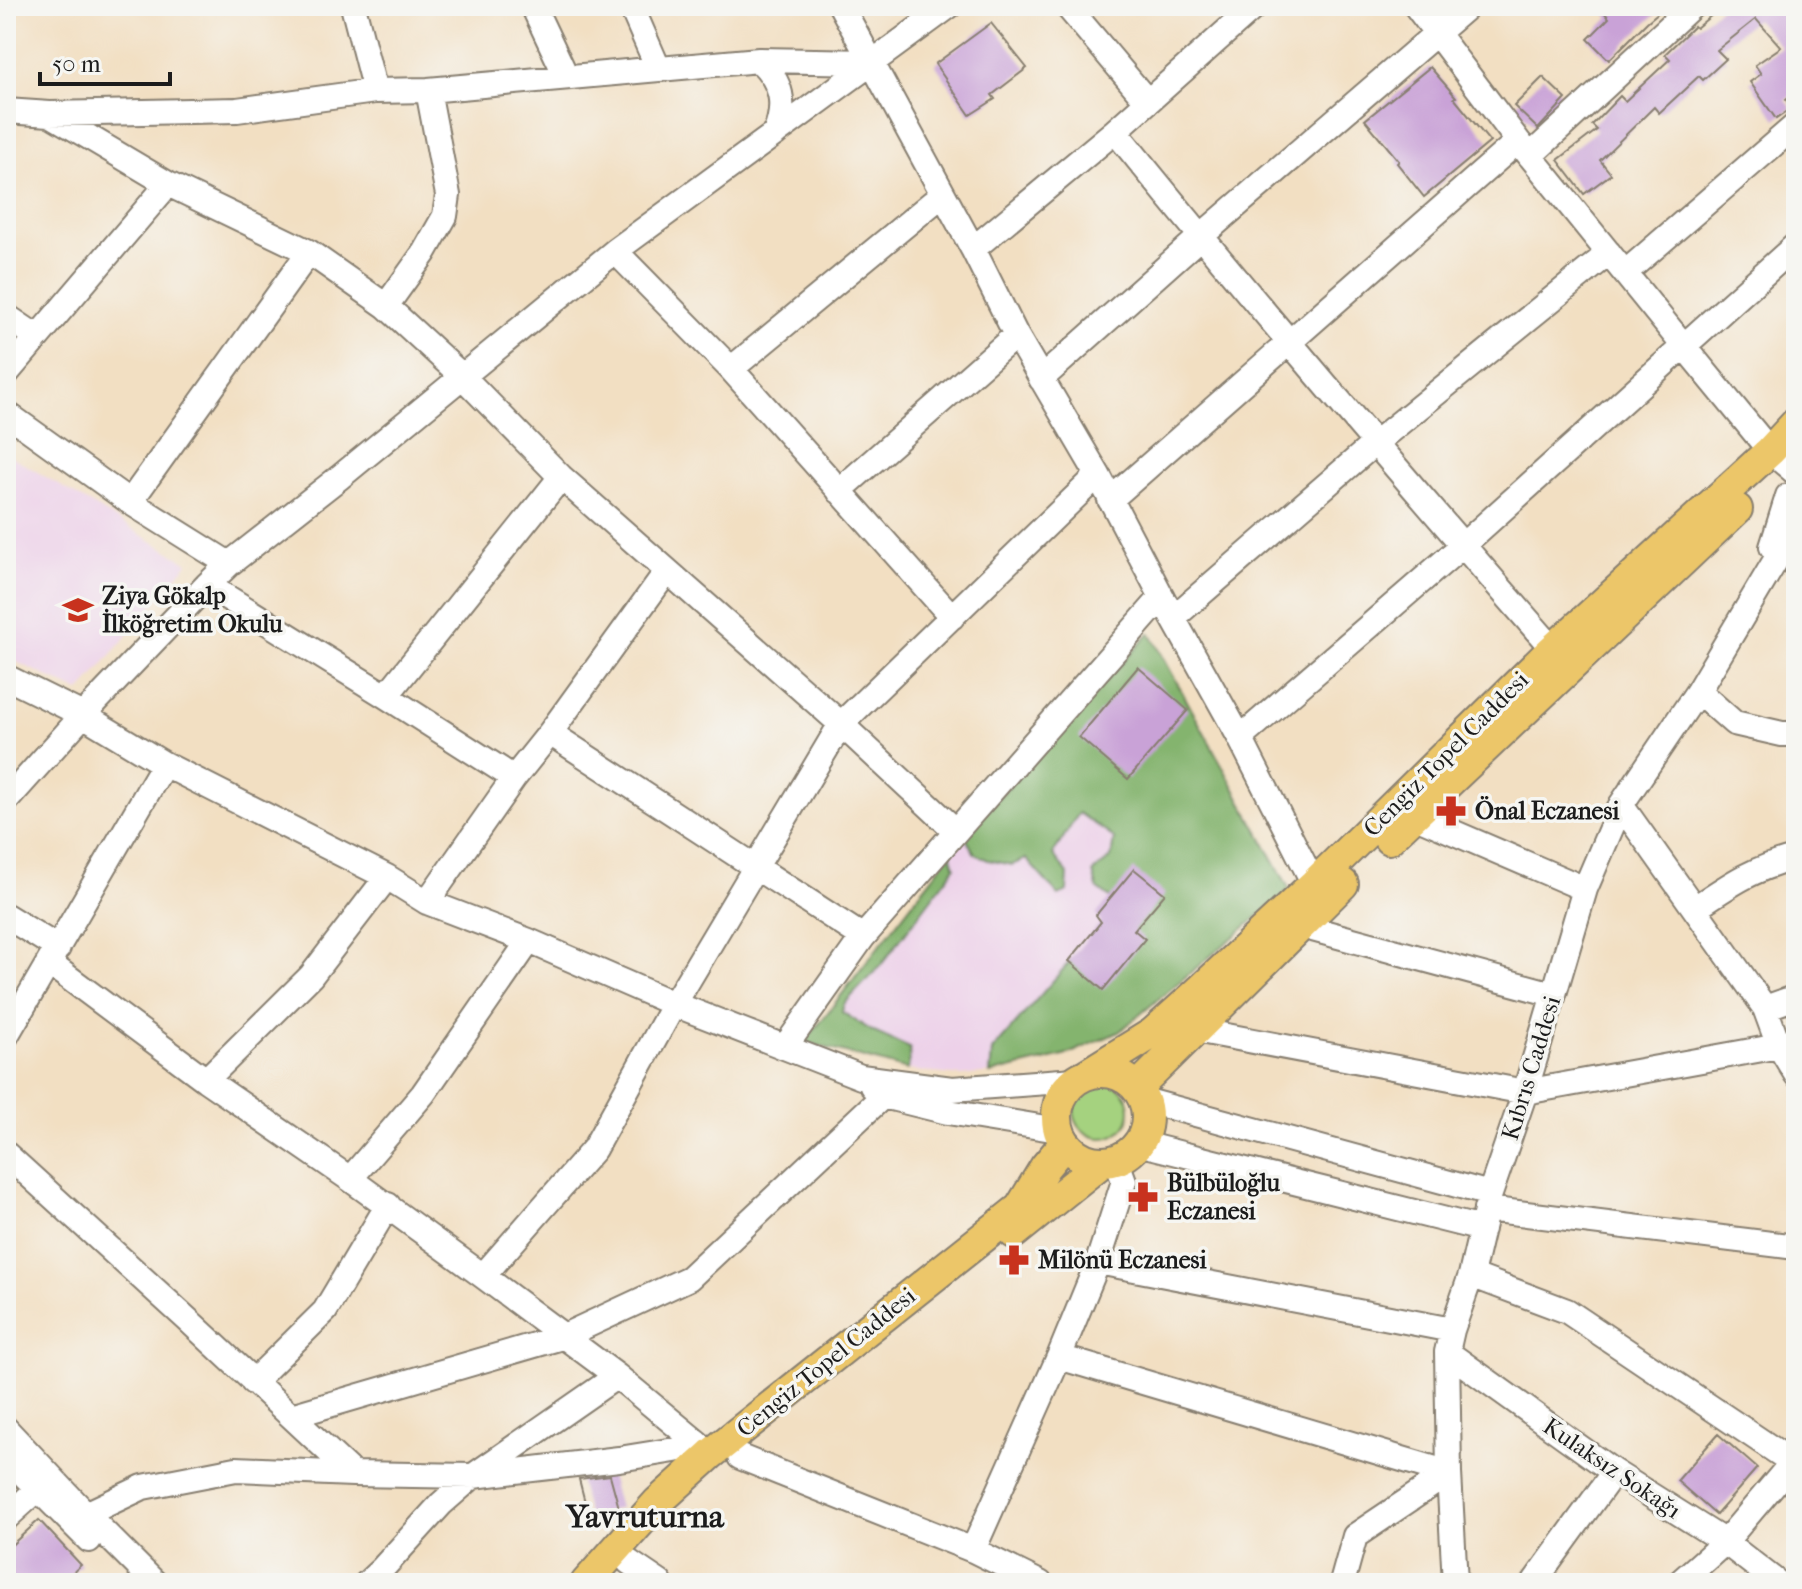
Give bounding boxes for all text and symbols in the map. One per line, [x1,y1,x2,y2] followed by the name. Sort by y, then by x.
[40,36,170,86] scale bar
[52,50,101,78] text: 50 m
[102,582,283,638] place label: Ziya Gökalp İlköğretim Okulu
[61,593,95,627] school or university icon: Ziya Gökalp İlköğretim Okulu
[1358,666,1534,842] street label: Cengiz Topel Caddesi
[1434,794,1468,828] pharmacy icon: Önal Eczanesi
[1475,795,1620,825] place label: Önal Eczanesi
[1496,992,1566,1144] street label: Kıbrıs Caddesi
[1167,1169,1281,1225] place label: Bülbüloğlu Eczanesi
[1126,1180,1160,1214] pharmacy icon: Bülbüloğlu Eczanesi
[997,1243,1031,1277] pharmacy icon: Milönü Eczanesi
[1038,1246,1207,1274] place label: Milönü Eczanesi
[731,1281,921,1443] street label: Cengiz Topel Caddesi
[1538,1412,1686,1524] street label: Kulaksız Sokağı
[564,1498,725,1535] district label: Yavruturna

